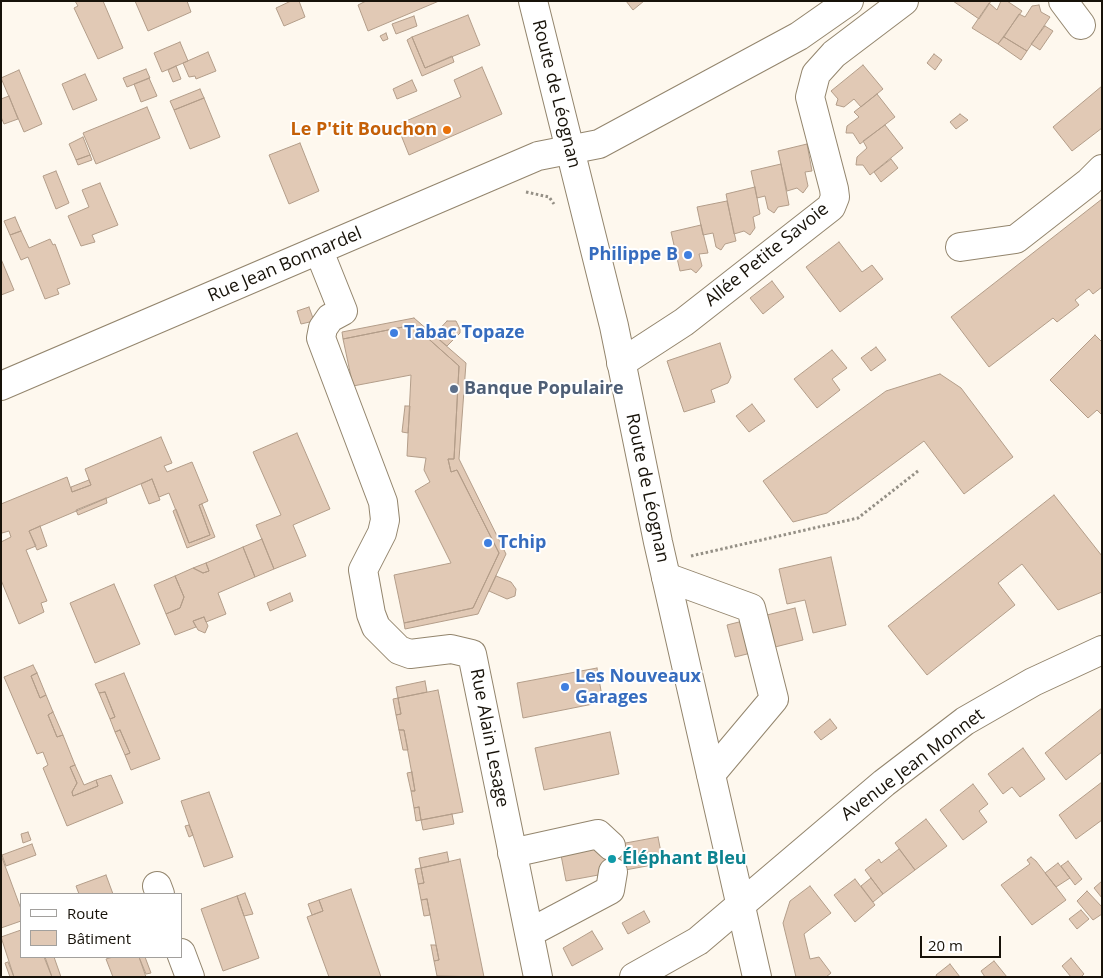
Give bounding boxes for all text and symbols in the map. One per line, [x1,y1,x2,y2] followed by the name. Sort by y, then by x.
[527,18,585,170] street label: Route de Léognan
[291,119,437,141] place label: Le P'tit Bouchon
[441,124,453,136] marker: Le P'tit Bouchon
[701,199,833,311] street label: Allée Petite Savoie
[205,223,365,307] street label: Rue Jean Bonnardel
[588,244,678,266] place label: Philippe B
[682,249,694,261] marker: Philippe B
[404,322,525,344] place label: Tabac Topaze
[388,327,400,339] marker: Tabac Topaze
[464,378,624,400] place label: Banque Populaire
[448,383,460,395] marker: Banque Populaire
[621,411,673,565] street label: Route de Léognan
[498,532,546,554] place label: Tchip
[482,537,494,549] marker: Tchip
[575,666,701,709] place label: Les Nouveaux Garages
[465,667,513,809] street label: Rue Alain Lesage
[559,681,571,693] marker: Les Nouveaux Garages
[837,704,989,826] street label: Avenue Jean Monnet
[622,848,747,870] place label: Éléphant Bleu
[606,853,618,865] marker: Éléphant Bleu
[20,893,182,958] legend
[67,903,108,923] text: Route
[923,926,1004,958] scale bar
[67,928,131,948] text: Bâtiment
[928,935,963,955] text: 20 m

